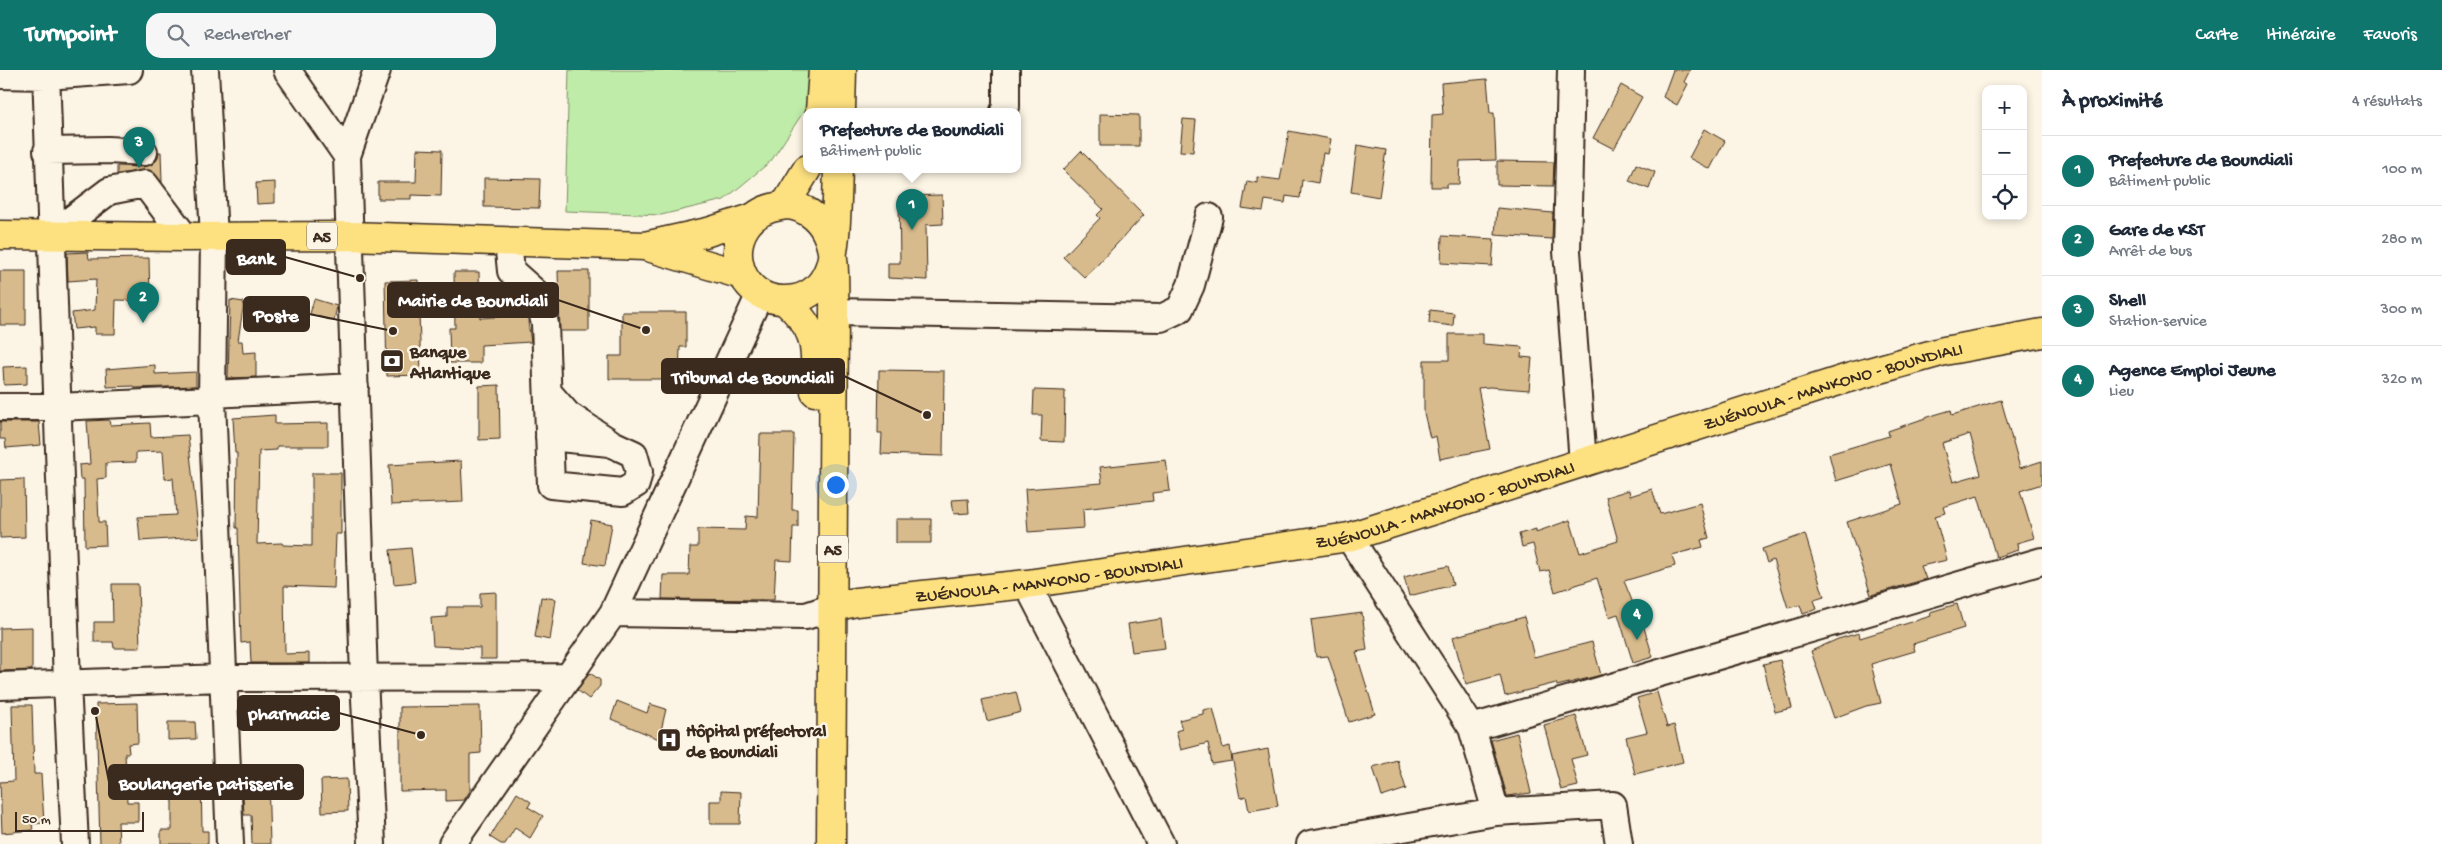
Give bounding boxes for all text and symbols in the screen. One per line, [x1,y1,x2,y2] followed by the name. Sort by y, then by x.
[146,13,496,58] search box
[25,21,116,50] text: Turnpoint
[164,21,192,49] icon: search
[204,24,290,47] text: Rechercher
[2195,25,2238,46] text: Carte
[2266,25,2336,46] text: Itinéraire
[2364,25,2417,46] text: Favoris
[1982,85,2027,220] map controls
[1982,85,2027,130] button: +
[2062,90,2163,115] text: À proximité
[2352,93,2422,112] text: 4 résultats
[803,108,1021,173] popup
[820,120,1004,143] text: Prefecture de Boundiali
[123,127,155,168] pin: 3
[1982,130,2027,175] button: −
[820,143,921,162] text: Bâtiment public
[2109,150,2293,173] text: Prefecture de Boundiali
[2075,161,2081,180] text: 1
[2382,161,2422,180] text: 100 m
[2109,173,2210,192] text: Bâtiment public
[1982,175,2027,220] button: locate
[896,189,928,230] pin: 1
[2109,220,2205,243] text: Gare de KST
[307,223,337,250] road number: A5
[2074,231,2082,250] text: 2
[2381,231,2422,250] text: 280 m
[227,240,285,274] callout: Bank
[2109,243,2192,262] text: Arrêt de bus
[236,249,277,272] text: Bank
[127,282,159,323] pin: 2
[388,283,558,317] callout: Mairie de Boundiali
[2109,290,2146,313] text: Shell
[398,291,548,314] text: Mairie de Boundiali
[244,297,309,331] callout: Poste
[2074,301,2082,320] text: 3
[2380,301,2422,320] text: 300 m
[253,306,300,329] text: Poste
[2109,313,2207,332] text: Station-service
[1701,340,1965,436] street label: ZUÉNOULA - MANKONO - BOUNDIALI
[409,343,491,385] place label: Banque Atlantique
[379,348,405,374] bank icon: Banque Atlantique
[662,359,844,393] callout: Tribunal de Boundiali
[2109,360,2276,383] text: Agence Emploi Jeune
[670,368,834,391] text: Tribunal de Boundiali
[2074,371,2082,390] text: 4
[2382,371,2422,390] text: 320 m
[2109,383,2134,402] text: Lieu
[1314,458,1578,555] street label: ZUÉNOULA - MANKONO - BOUNDIALI
[823,472,849,498] your location
[818,536,848,562] road number: A5
[914,553,1185,609] street label: ZUÉNOULA - MANKONO - BOUNDIALI
[1621,599,1653,640] pin: 4
[238,696,339,730] callout: pharmacie
[247,704,331,727] text: pharmacie
[686,722,826,764] place label: Hôpital préfectoral de Boundiali
[656,727,682,753] hospital icon: Hôpital préfectoral de Boundiali
[109,765,303,799] callout: Boulangerie patisserie
[118,774,294,797] text: Boulangerie patisserie
[15,809,144,832] scale bar
[22,812,51,829] text: 50 m

